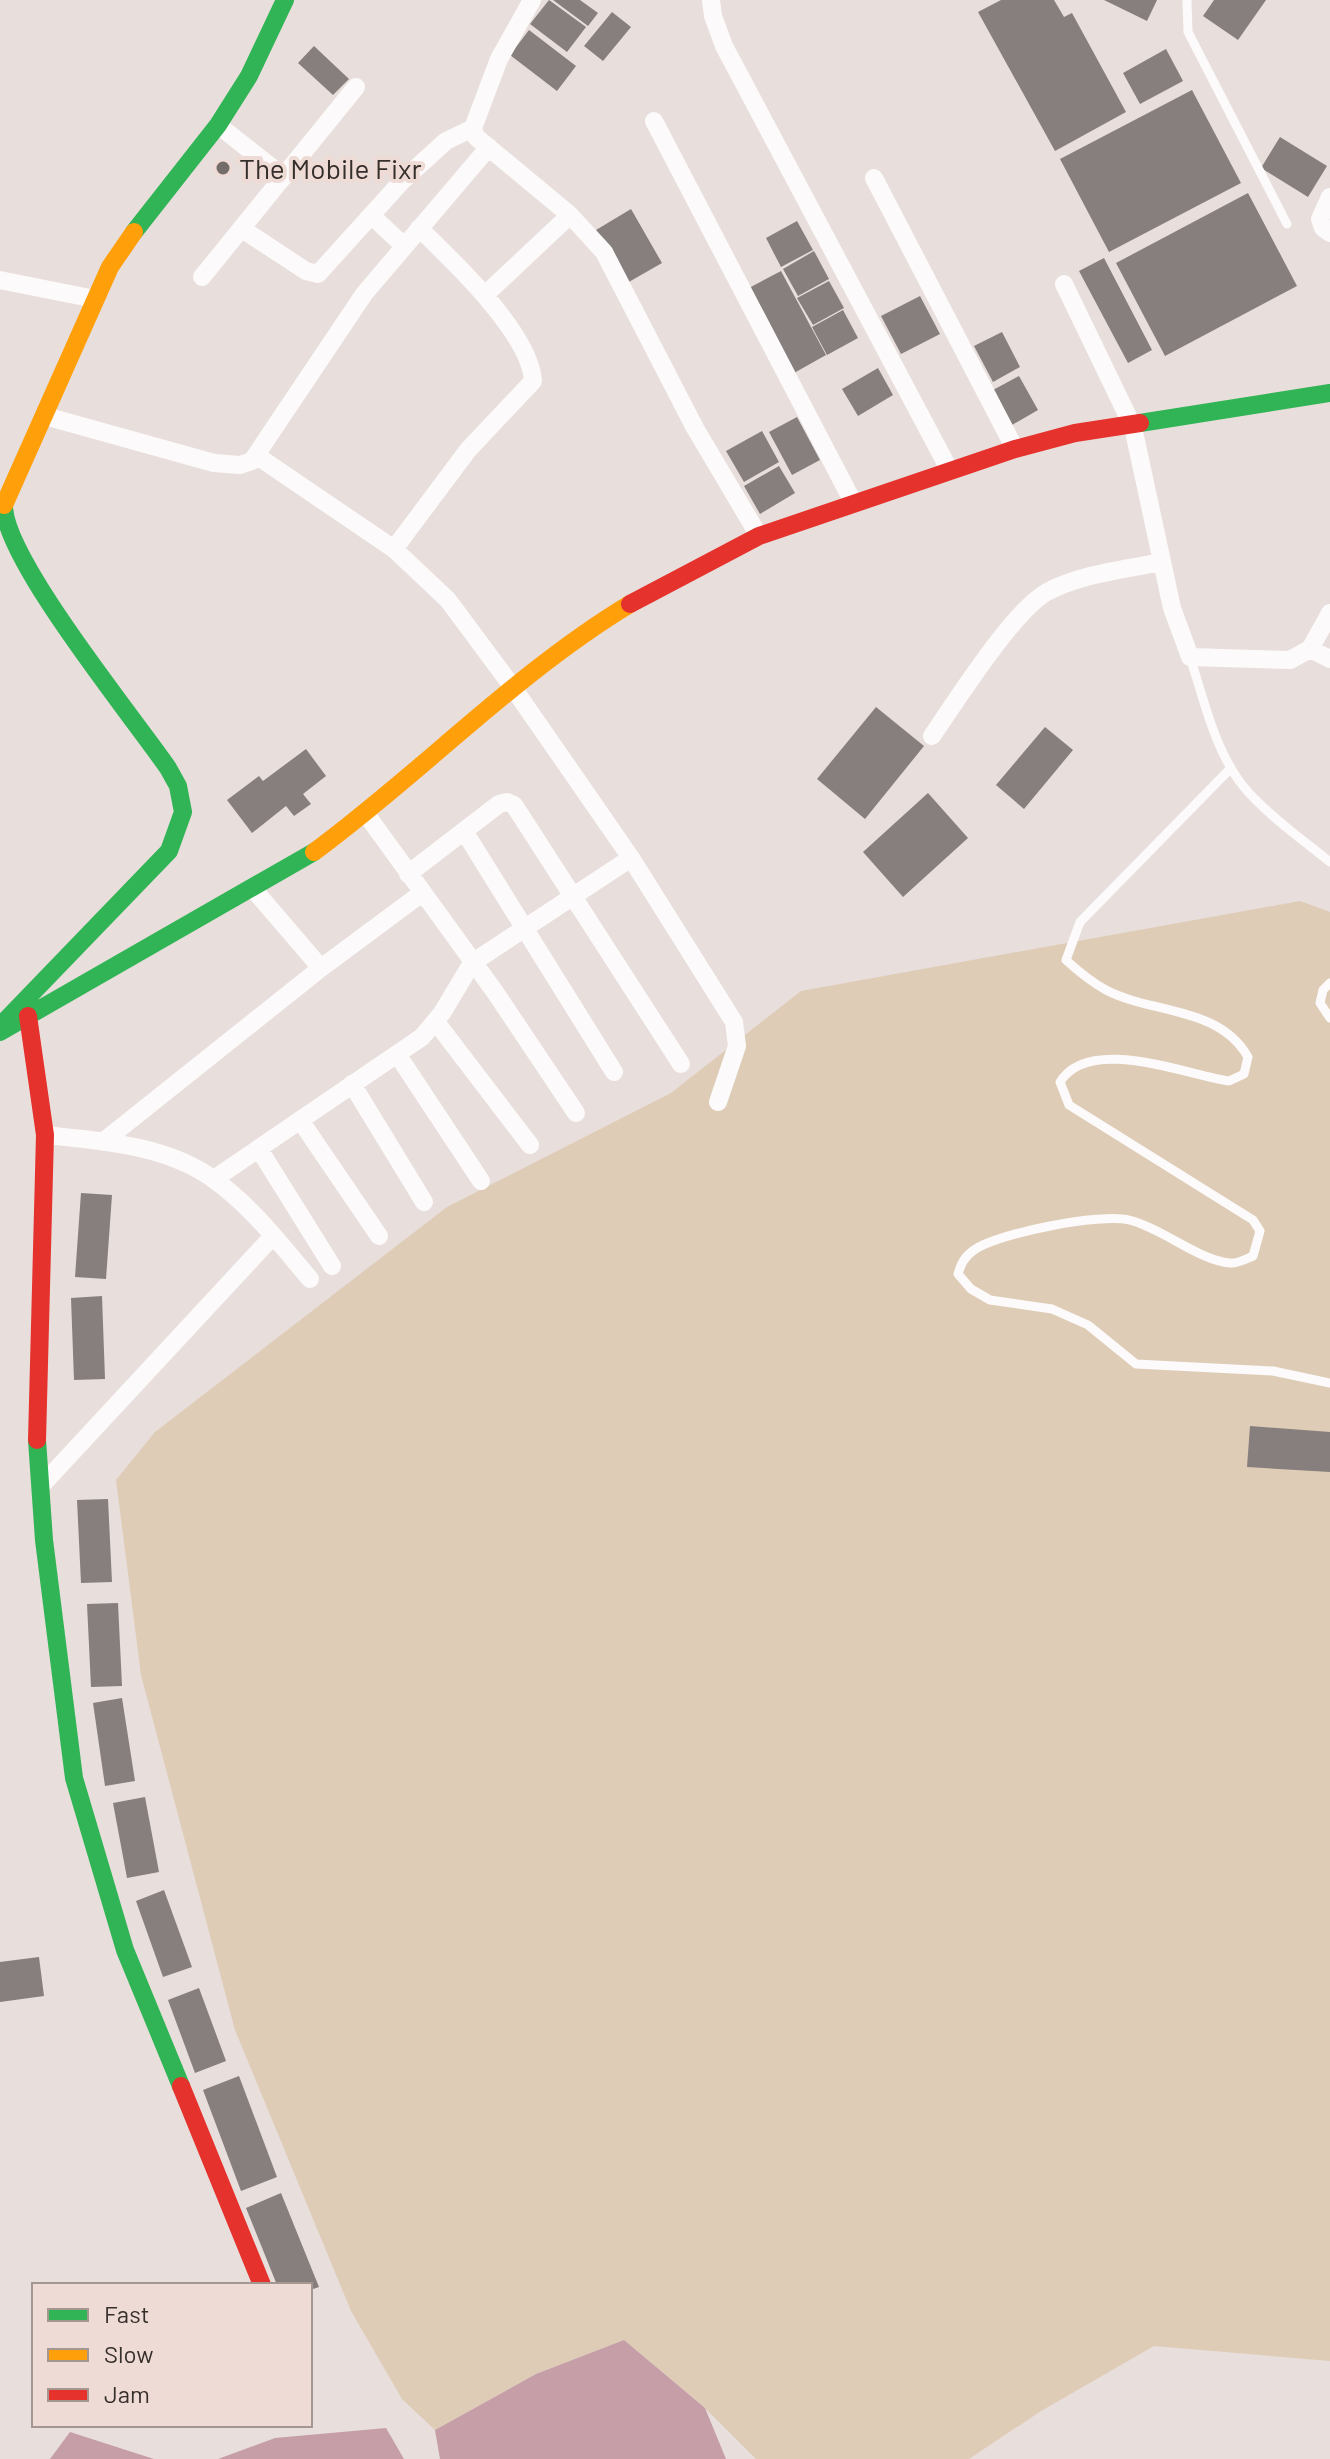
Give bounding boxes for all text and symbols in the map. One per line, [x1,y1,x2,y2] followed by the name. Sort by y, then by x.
[239,151,422,185] place label: The Mobile Fixr
[214,159,232,177] marker: The Mobile Fixr
[32,2283,312,2427] legend
[104,2299,149,2328] text: Fast
[104,2339,153,2368] text: Slow
[104,2379,150,2408] text: Jam

